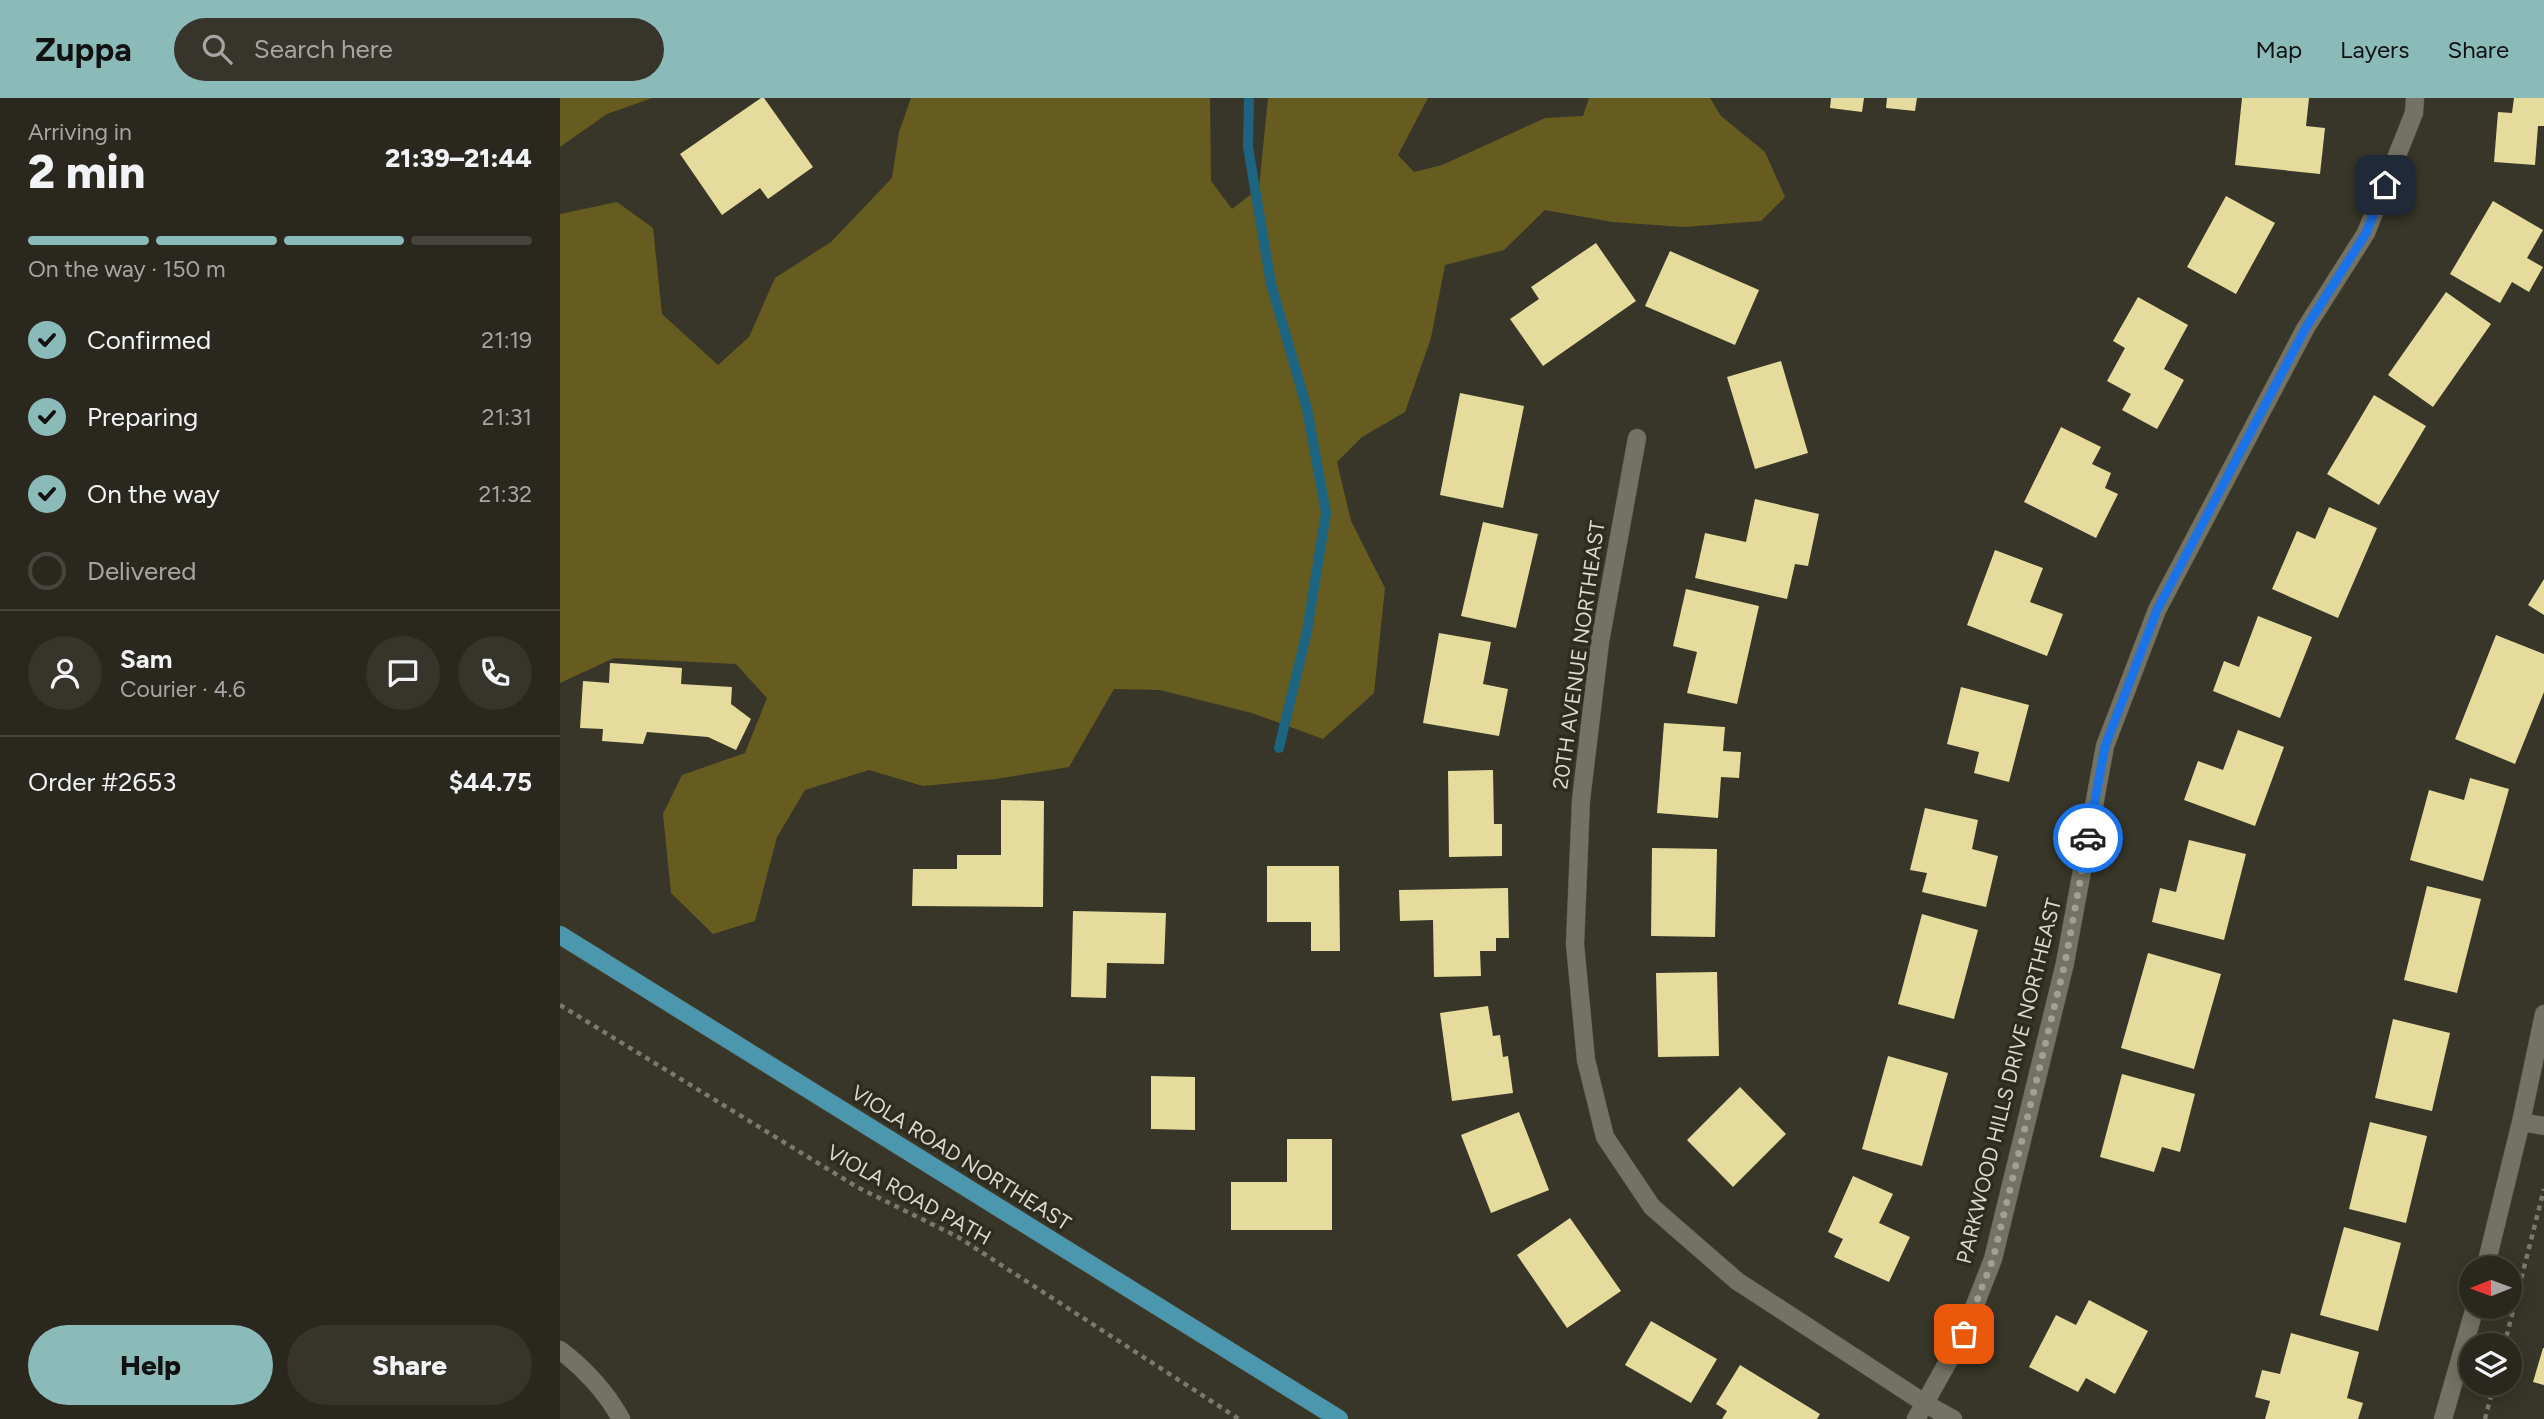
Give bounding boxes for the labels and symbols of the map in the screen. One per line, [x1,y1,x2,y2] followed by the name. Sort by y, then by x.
[2355,155,2415,215] pin
[1547,519,1610,791] street label: 20TH AVENUE NORTHEAST
[2053,803,2123,873] courier
[1951,895,2066,1266] street label: PARKWOOD HILLS DRIVE NORTHEAST
[847,1080,1076,1236] street label: VIOLA ROAD NORTHEAST
[823,1139,996,1250] street label: VIOLA ROAD PATH
[2459,1256,2522,1320] north arrow
[1934,1304,1994,1364] pin

